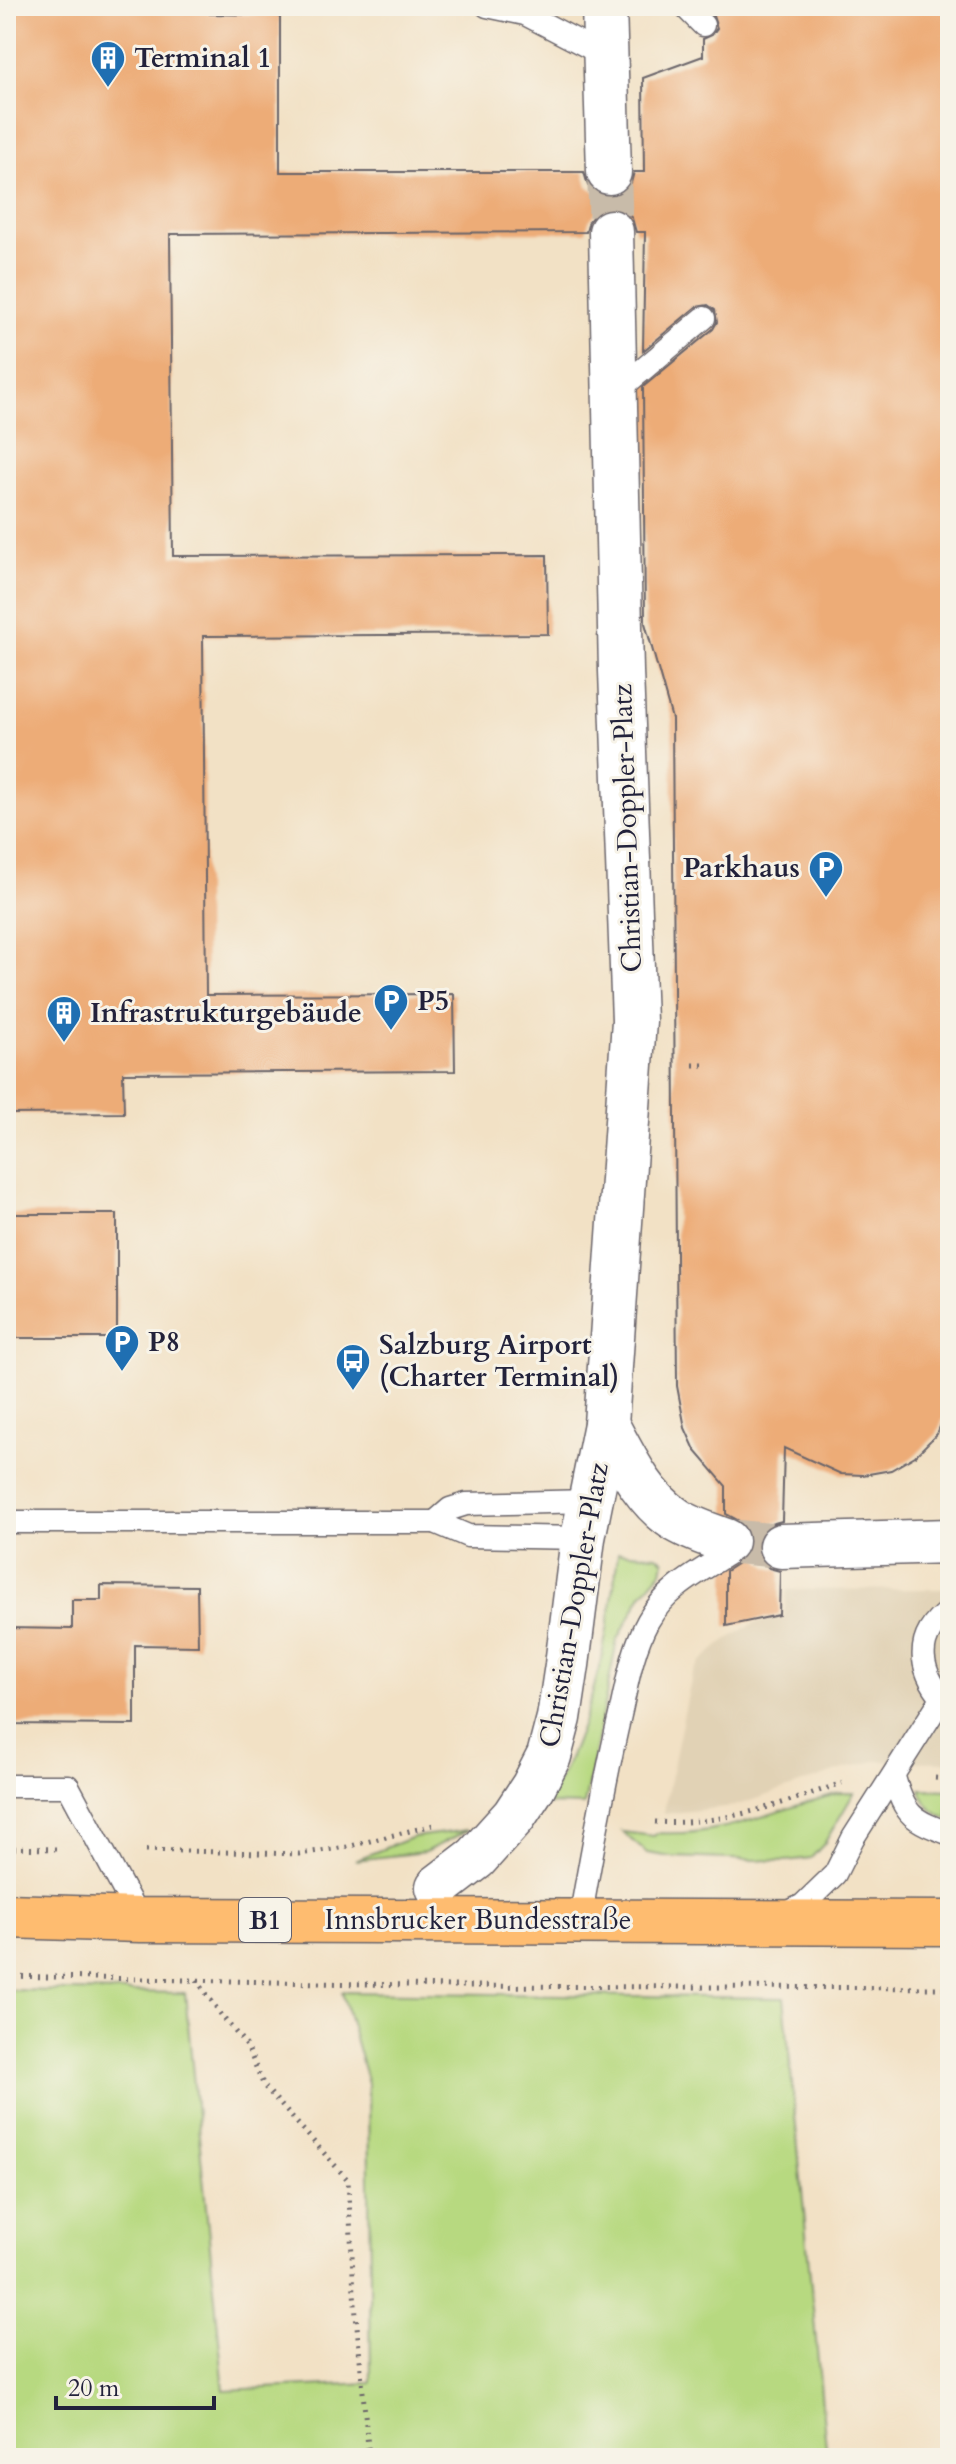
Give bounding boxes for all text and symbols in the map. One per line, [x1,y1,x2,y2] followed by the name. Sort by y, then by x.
[89,39,127,89] building icon: Terminal 1
[134,39,272,77] place label: Terminal 1
[603,683,651,973] street label: Christian-Doppler-Platz
[683,849,800,887] place label: Parkhaus
[807,849,845,899] parking icon: Parkhaus
[372,982,410,1032] parking icon: P5
[417,982,449,1020] place label: P5
[45,994,83,1044] building icon: Infrastrukturgebäude
[90,994,362,1032] place label: Infrastrukturgebäude
[103,1323,141,1373] parking icon: P8
[148,1323,180,1361] place label: P8
[379,1326,619,1396] place label: Salzburg Airport (Charter Terminal)
[334,1342,372,1392] bus stop icon: Salzburg Airport (Charter Terminal)
[530,1459,618,1751] street label: Christian-Doppler-Platz
[239,1898,291,1942] road number: B1
[325,1901,631,1939] street label: Innsbrucker Bundesstraße
[56,2360,214,2410] scale bar
[68,2372,120,2405] text: 20 m

